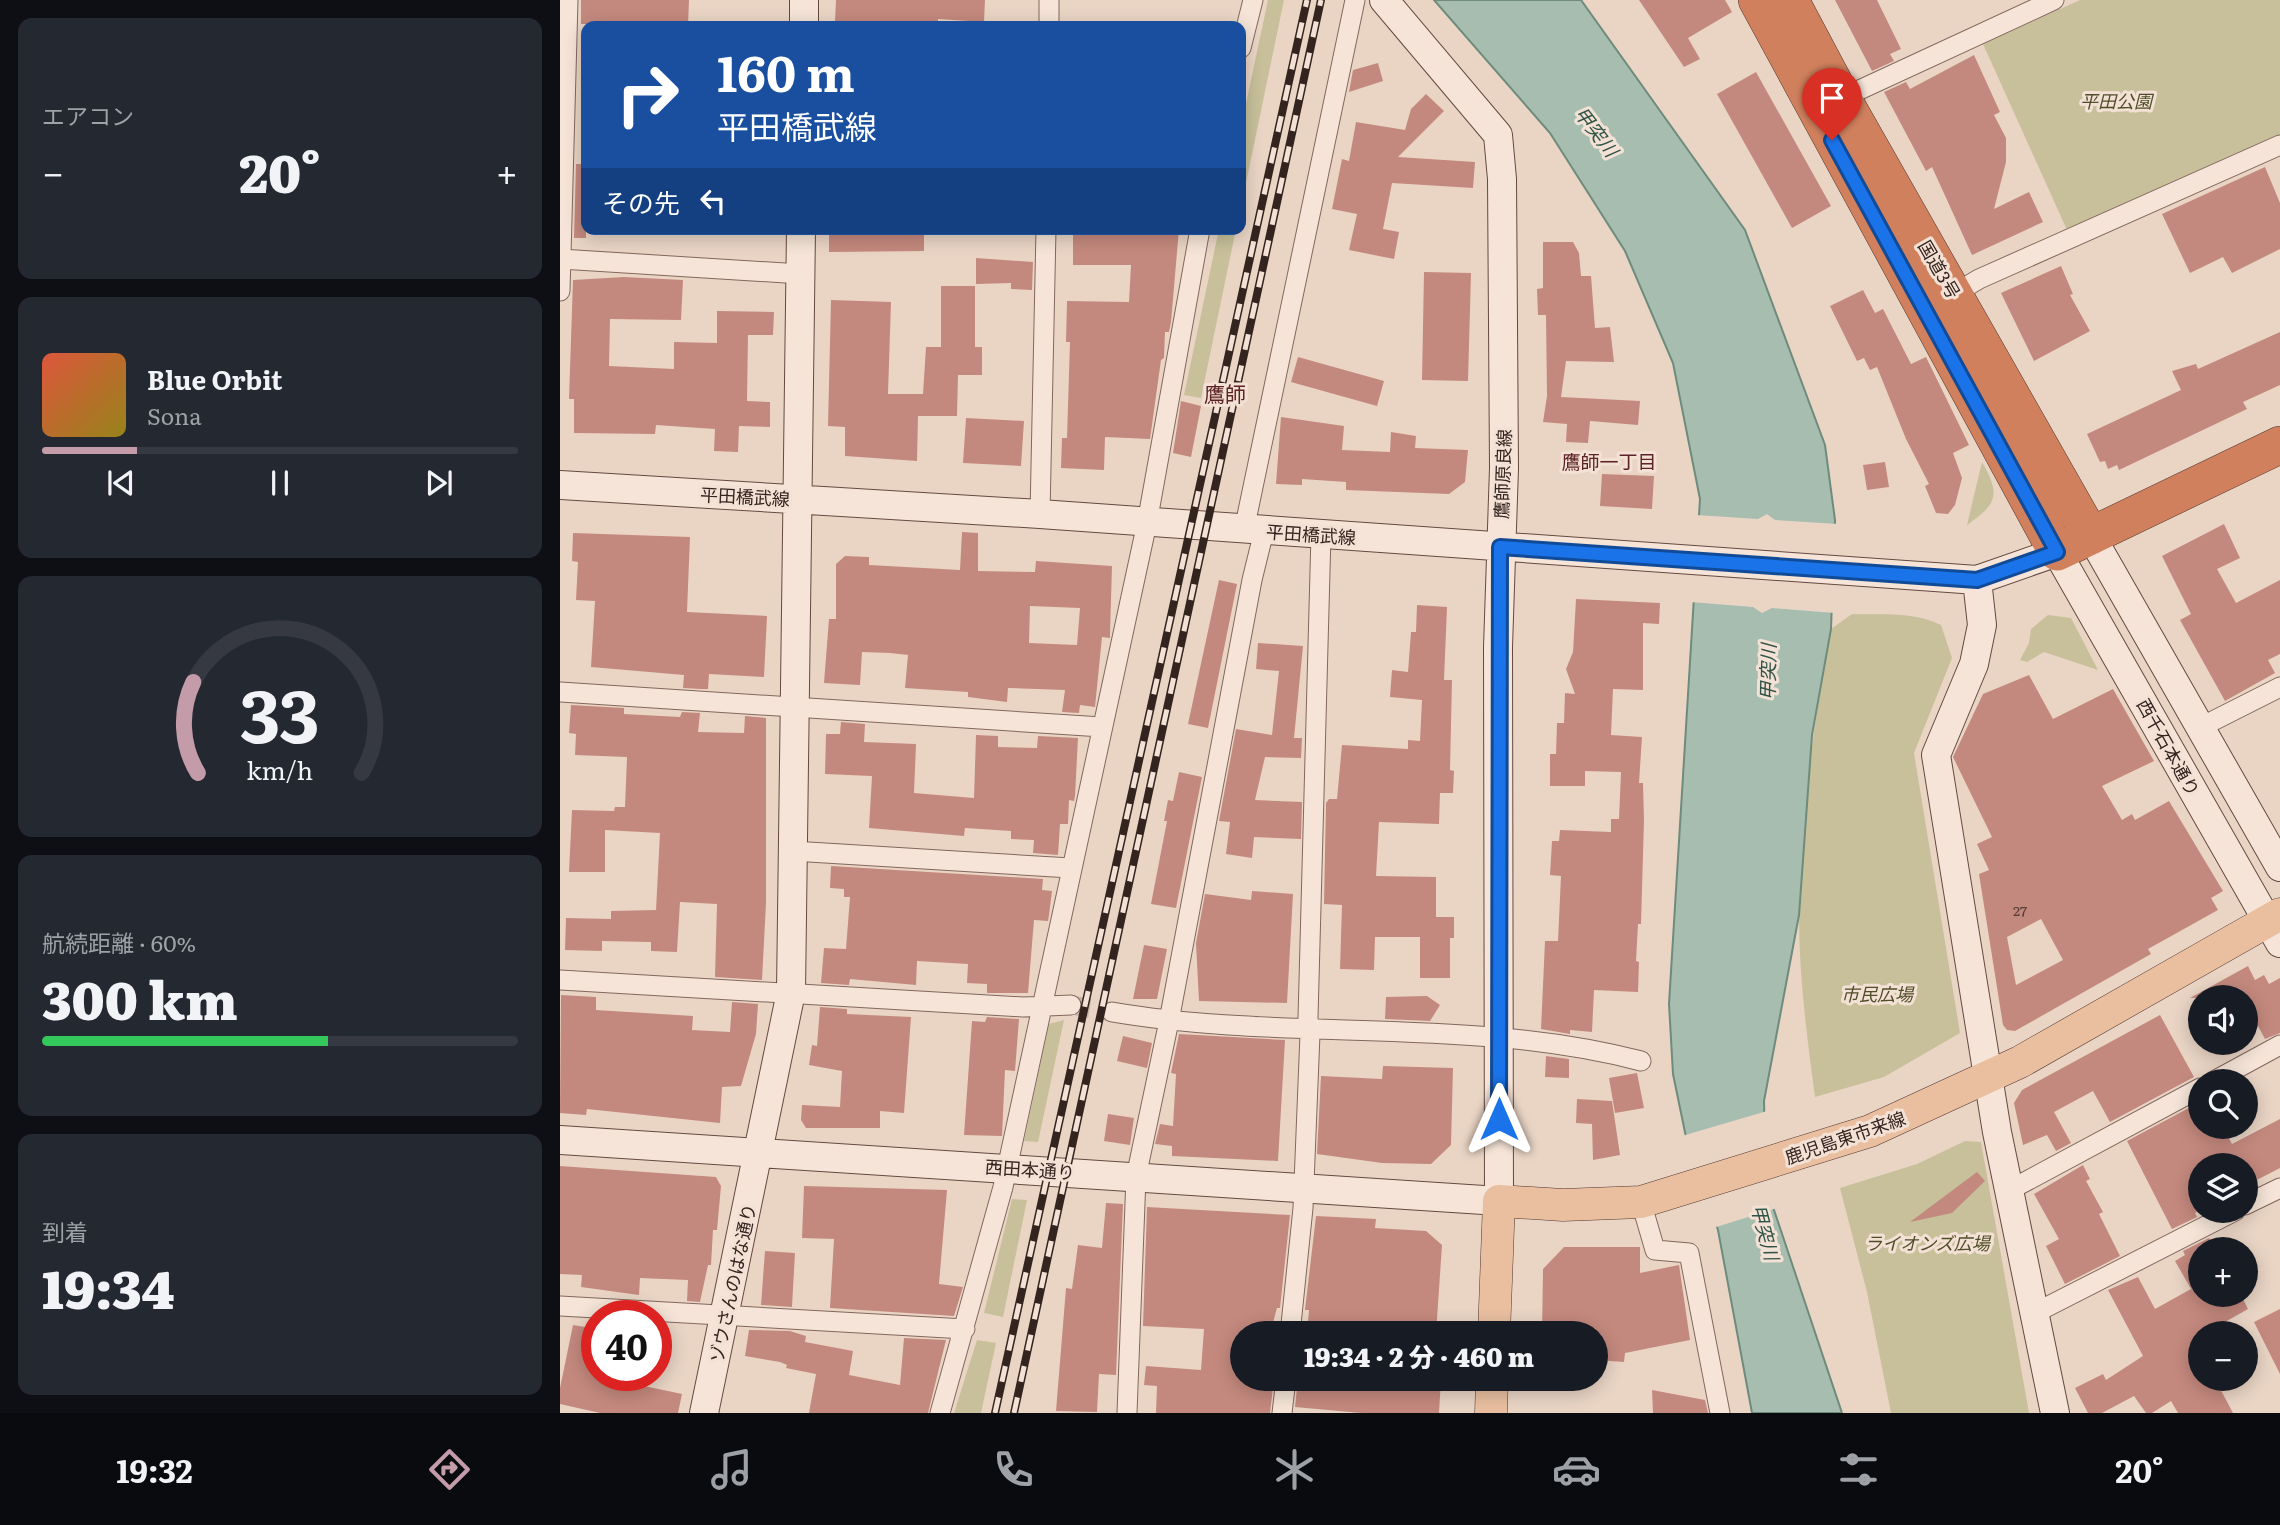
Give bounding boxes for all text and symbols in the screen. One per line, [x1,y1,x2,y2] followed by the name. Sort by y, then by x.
[717,34,855,107] text: 160 m
[602,49,693,140] icon: right
[1802,68,1862,140] pin
[1813,79,1851,117] icon: arrive
[2080,87,2155,114] park label: 平田公園
[42,98,134,132] text: エアコン
[1568,100,1627,164] water label: 甲突川
[717,101,877,149] text: 平田橋武線
[239,132,321,209] text: 20°
[42,142,64,199] text: −
[496,142,518,199] text: +
[602,182,680,221] text: その先
[694,182,732,220] icon: left
[1912,235,1968,303] street label: 国道3号
[147,359,282,398] text: Blue Orbit
[1204,377,1246,408] district label: 鷹師
[147,398,202,432] text: Sona
[1487,429,1517,519] street label: 鷹師原良線
[1561,447,1657,475] district label: 鷹師一丁目
[102,464,140,502] icon: previous
[261,464,299,502] icon: pause
[420,464,458,502] icon: next
[699,480,791,512] street label: 平田橋武線
[1265,517,1357,551] street label: 平田橋武線
[1753,641,1782,701] water label: 甲突川
[240,657,320,765] text: 33
[2131,693,2207,801] street label: 西千石本通り
[247,750,313,787] text: km/h
[2013,900,2027,920] house number: 27
[42,925,196,959] text: 航続距離 · 60%
[42,959,238,1036] text: 300 km
[1841,980,1915,1007] park label: 市民広場
[2188,985,2258,1391] map controls
[2188,985,2258,1055] button: sound
[2188,1069,2258,1139] button: search
[1462,1082,1536,1156] position arrow
[1781,1104,1909,1170] street label: 鹿児島東市来線
[984,1152,1076,1186] street label: 西田本通り
[2188,1153,2258,1223] button: layers
[702,1201,762,1365] street label: ゾウさんのはな通り
[1745,1201,1787,1265] water label: 甲突川
[42,1214,88,1248] text: 到着
[1864,1229,1992,1256] park label: ライオンズ広場
[2188,1237,2258,1307] button: +
[42,1248,174,1325] text: 19:34
[581,1300,672,1391] speed limit sign: 40
[2188,1321,2258,1391] button: −
[1304,1336,1534,1375] text: 19:34 · 2 分 · 460 m
[116,1445,193,1493] text: 19:32
[425,1445,474,1494] icon: directions
[707,1445,756,1494] icon: music
[989,1445,1038,1494] icon: phone
[1270,1445,1319,1494] icon: climate
[1552,1445,1601,1494] icon: car
[1834,1445,1883,1494] icon: filters
[2115,1445,2164,1493] text: 20°

